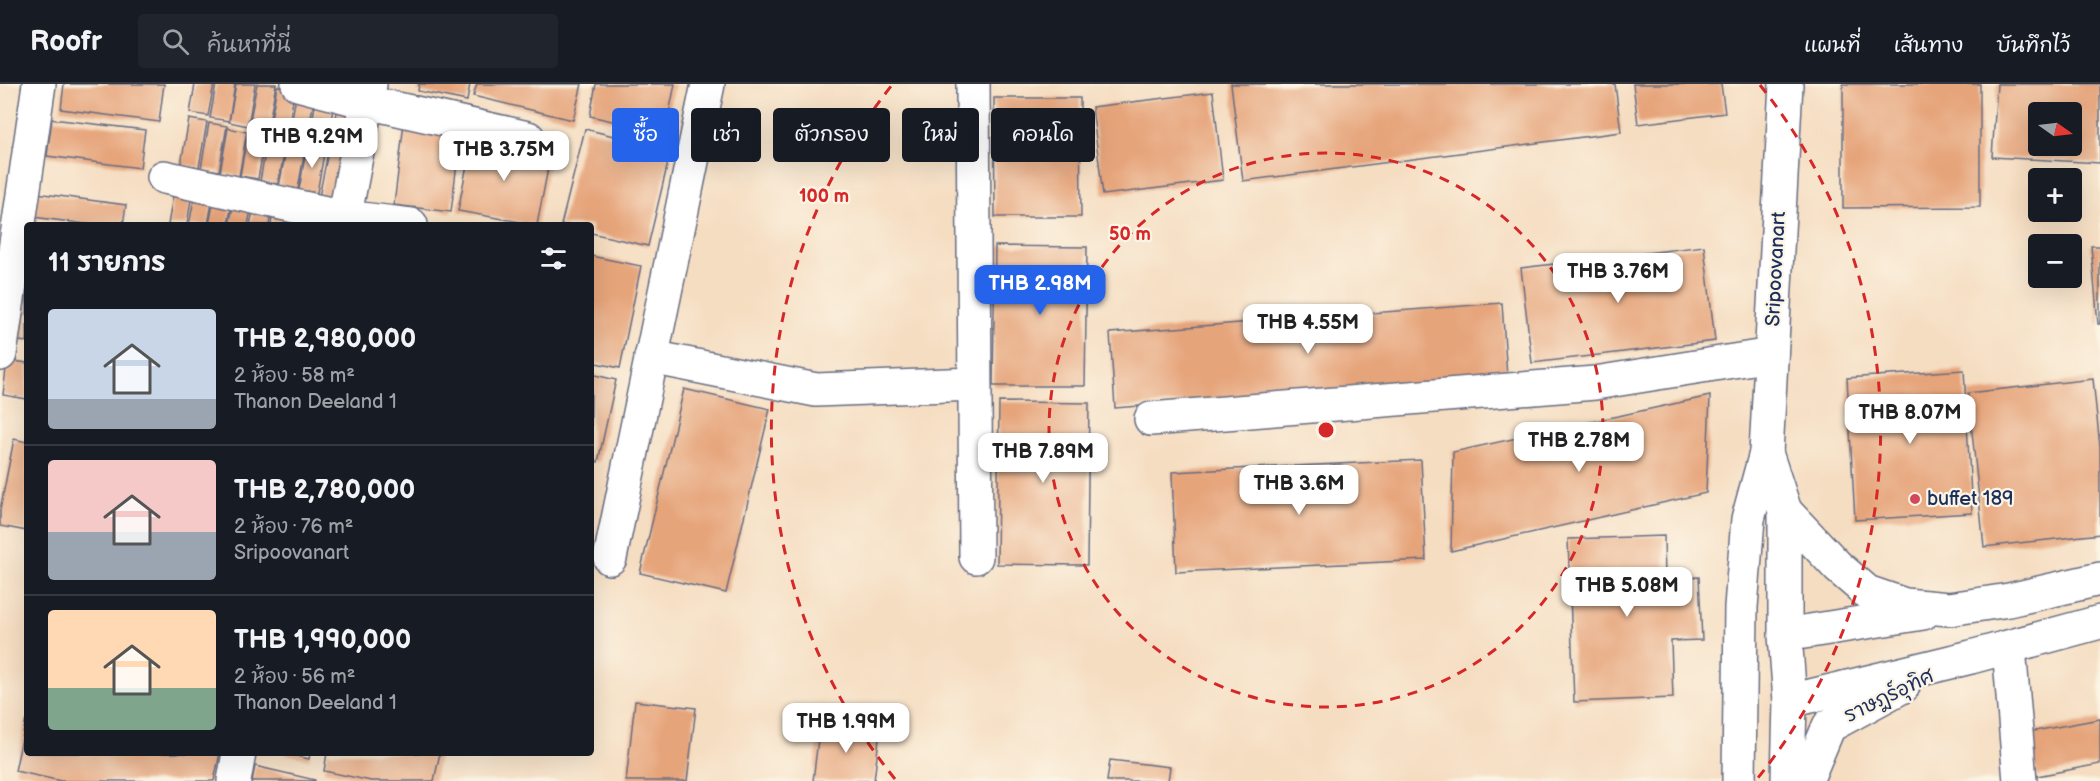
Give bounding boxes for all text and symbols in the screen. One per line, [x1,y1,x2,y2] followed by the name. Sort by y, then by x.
[138,14,558,68] search box
[30,25,102,58] text: Roofr
[159,25,192,58] icon: search
[207,32,291,59] text: ค้นหาที่นี่
[1804,33,1861,58] text: แผนที่
[1894,33,1963,58] text: เส้นทาง
[1996,33,2070,58] text: บันทึกไว้
[2028,102,2082,156] north arrow
[2028,102,2082,288] map controls
[612,108,679,162] chip: ซื้อ
[691,108,761,162] chip: เช่า
[773,108,890,162] chip: ตัวกรอง
[902,108,979,162] chip: ใหม่
[991,108,1095,162] chip: คอนโด
[243,118,381,169] pin: THB 9.29M
[261,125,363,149] text: THB 9.29M
[435,131,573,182] pin: THB 3.75M
[453,138,555,162] text: THB 3.75M
[2028,168,2082,222] button: +
[799,186,849,207] text: 100 m
[1761,211,1791,327] street label: Sripoovanart
[1109,224,1151,245] text: 50 m
[2028,234,2082,288] button: −
[537,242,570,275] icon: filters
[48,248,166,279] text: 11 รายการ
[1549,253,1687,304] pin: THB 3.76M
[1567,260,1669,284] text: THB 3.76M
[971,265,1109,316] pin: THB 2.98M
[988,272,1092,296] text: THB 2.98M
[1239,304,1377,355] pin: THB 4.55M
[1257,311,1359,335] text: THB 4.55M
[234,324,416,355] text: THB 2,980,000
[96,333,168,405] icon: home
[234,364,355,388] text: 2 ห้อง · 58 m²
[234,390,397,414] text: Thanon Deeland 1
[1841,394,1979,445] pin: THB 8.07M
[1859,401,1961,425] text: THB 8.07M
[1316,420,1336,440] centre of rings
[1510,422,1648,473] pin: THB 2.78M
[1528,429,1630,453] text: THB 2.78M
[974,433,1112,484] pin: THB 7.89M
[992,440,1094,464] text: THB 7.89M
[1237,465,1361,516] pin: THB 3.6M
[1253,472,1345,496] text: THB 3.6M
[234,475,415,506] text: THB 2,780,000
[96,484,168,556] icon: home
[1927,487,2014,511] place label: buffet 189
[1908,492,1922,506] marker: buffet 189
[234,515,353,539] text: 2 ห้อง · 76 m²
[234,541,349,565] text: Sripoovanart
[1558,567,1696,618] pin: THB 5.08M
[1575,574,1679,598] text: THB 5.08M
[234,625,411,656] text: THB 1,990,000
[96,634,168,706] icon: home
[1840,662,1940,730] street label: ราษฎร์อุทิศ
[234,665,355,689] text: 2 ห้อง · 56 m²
[234,691,397,715] text: Thanon Deeland 1
[777,703,915,754] pin: THB 1.99M
[796,710,896,734] text: THB 1.99M

